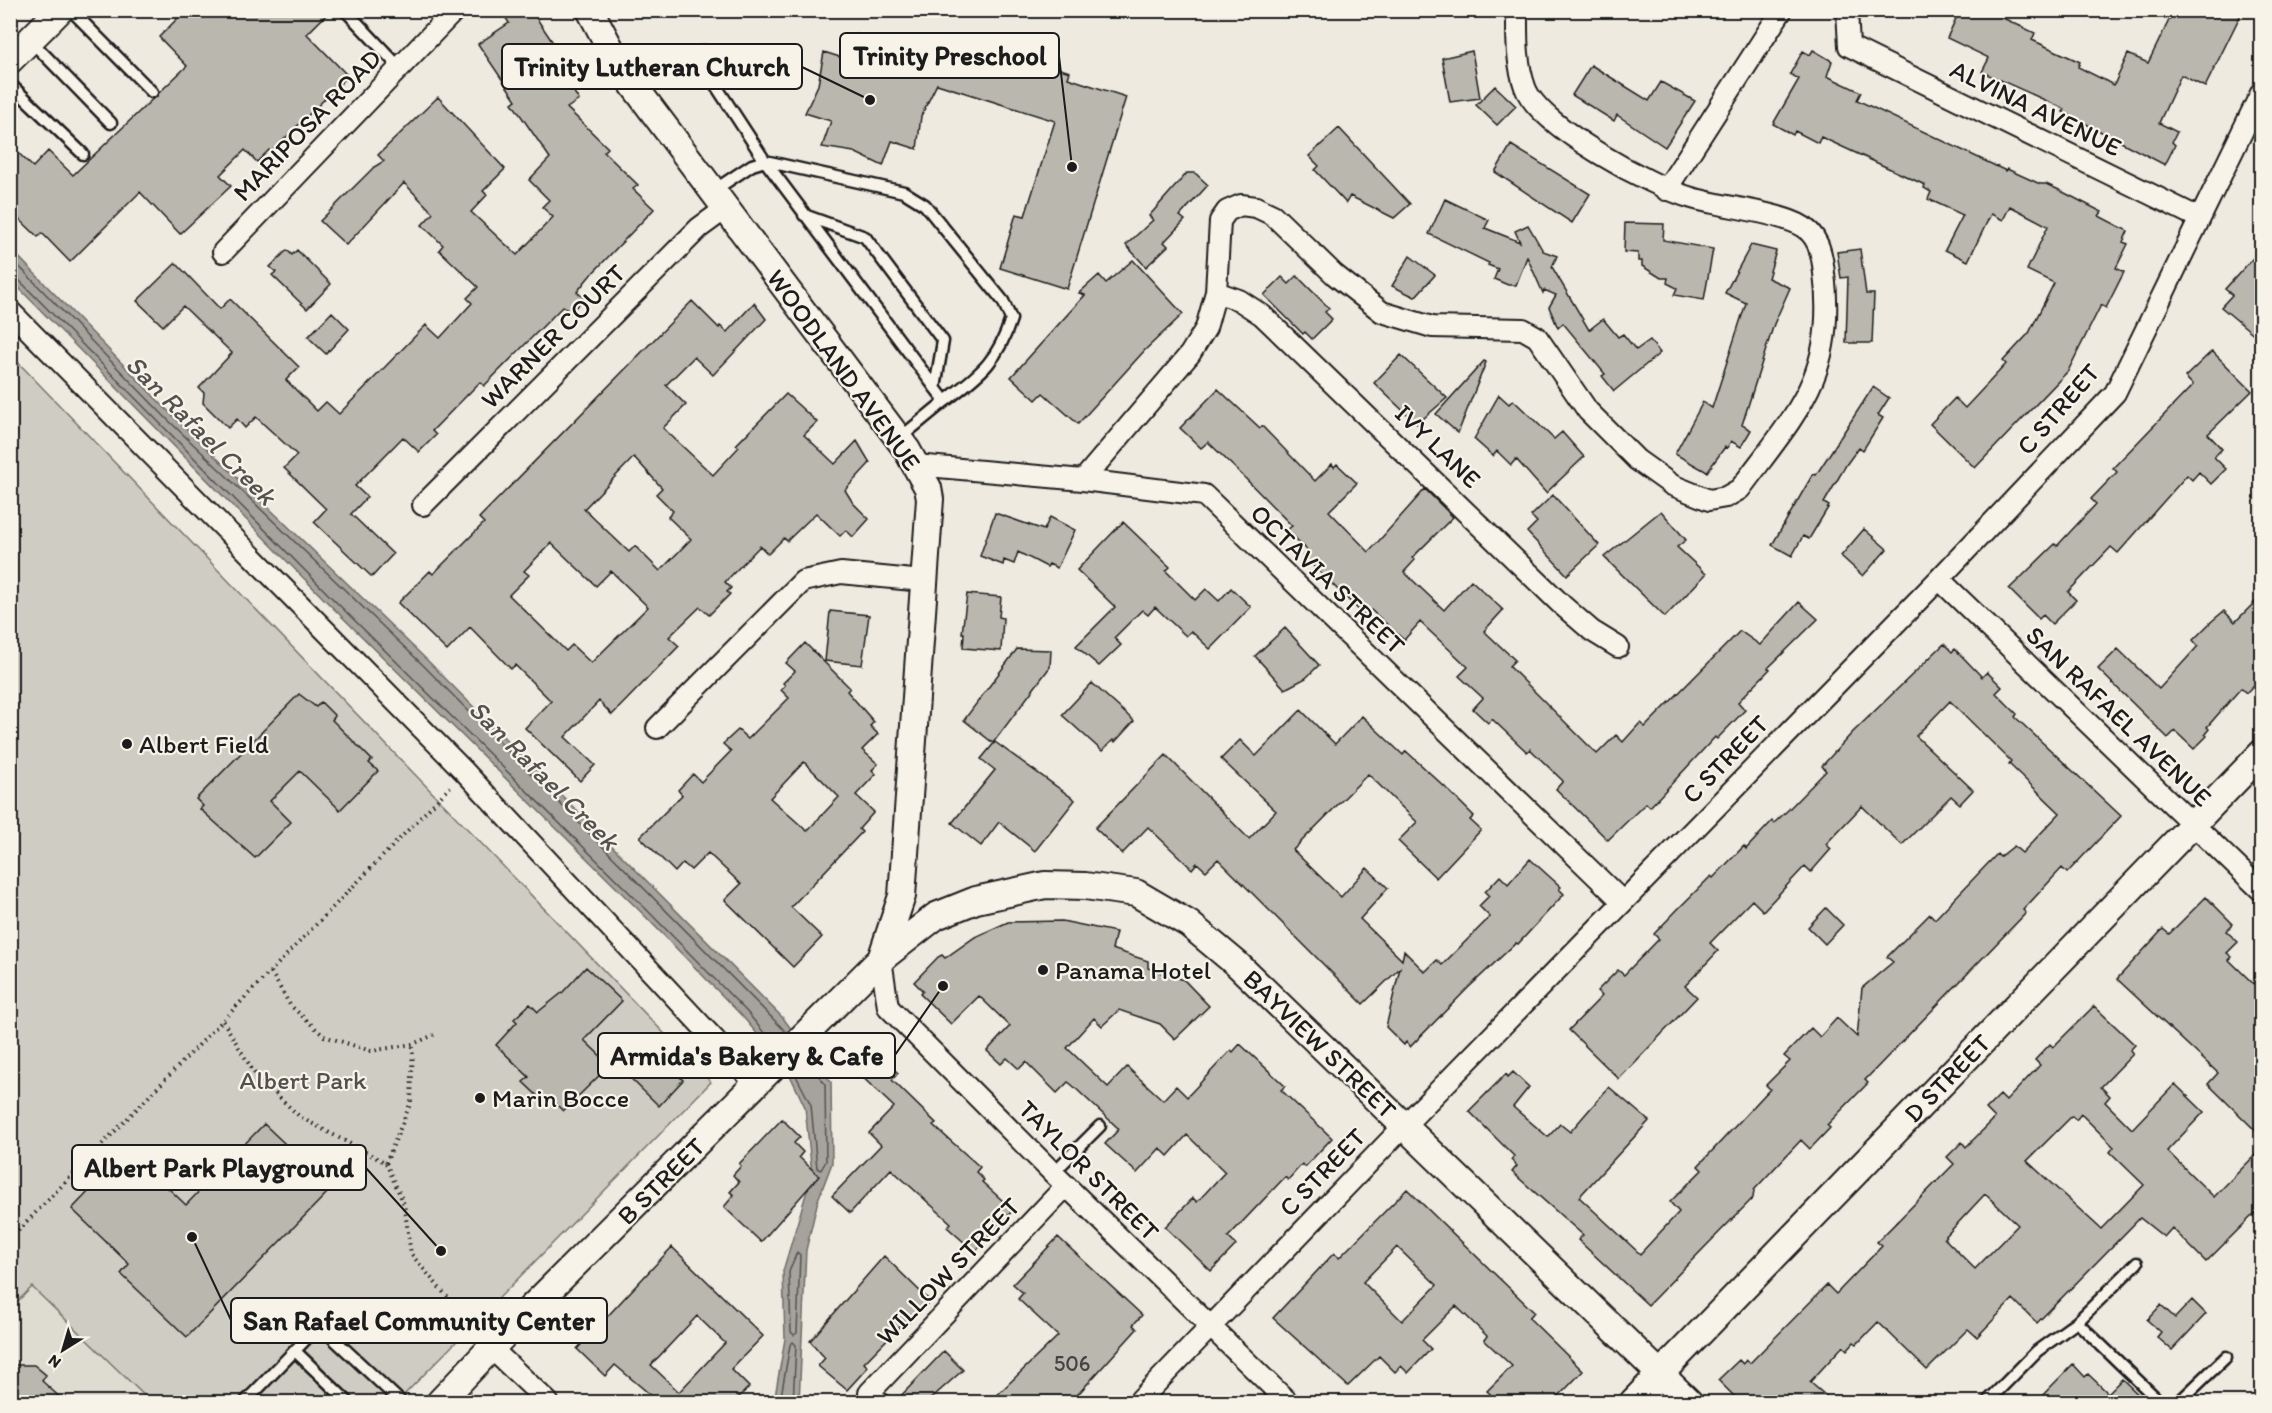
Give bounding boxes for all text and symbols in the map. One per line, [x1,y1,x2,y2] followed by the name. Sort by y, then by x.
[840,33,1059,78] callout: Trinity Preschool
[852,39,1047,72] text: Trinity Preschool
[226,42,388,208] street label: MARIPOSA ROAD
[502,44,802,89] callout: Trinity Lutheran Church
[513,50,790,83] text: Trinity Lutheran Church
[1945,53,2127,163] street label: ALVINA AVENUE
[474,257,632,415] street label: WARNER COURT
[760,263,928,477] street label: WOODLAND AVENUE
[119,348,285,513] water label: San Rafael Creek
[2010,356,2107,461] street label: C STREET
[1388,397,1488,495] street label: IVY LANE
[1244,497,1412,661] street label: OCTAVIA STREET
[2019,619,2219,813] street label: SAN RAFAEL AVENUE
[462,693,628,858] water label: San Rafael Creek
[1675,708,1775,810] street label: C STREET
[139,728,269,760] place label: Albert Field
[120,737,134,751] marker: Albert Field
[1055,954,1211,986] place label: Panama Hotel
[1036,963,1050,977] marker: Panama Hotel
[1237,963,1404,1126] street label: BAYVIEW STREET
[1897,1027,1998,1129] street label: D STREET
[598,1033,895,1078] callout: Armida's Bakery & Cafe
[609,1039,884,1072] text: Armida's Bakery & Cafe
[240,1064,367,1096] park label: Albert Park
[492,1082,629,1114] place label: Marin Bocce
[473,1091,487,1105] marker: Marin Bocce
[1012,1093,1166,1247] street label: TAYLOR STREET
[1272,1121,1372,1223] street label: C STREET
[610,1130,712,1232] street label: B STREET
[72,1145,366,1190] callout: Albert Park Playground
[83,1151,354,1184] text: Albert Park Playground
[869,1190,1027,1352] street label: WILLOW STREET
[231,1298,607,1343] callout: San Rafael Community Center
[243,1304,596,1337] text: San Rafael Community Center
[33,1320,93,1380] north arrow
[1054,1350,1090,1377] house number: 506
[44,1351,64,1372] text: N

